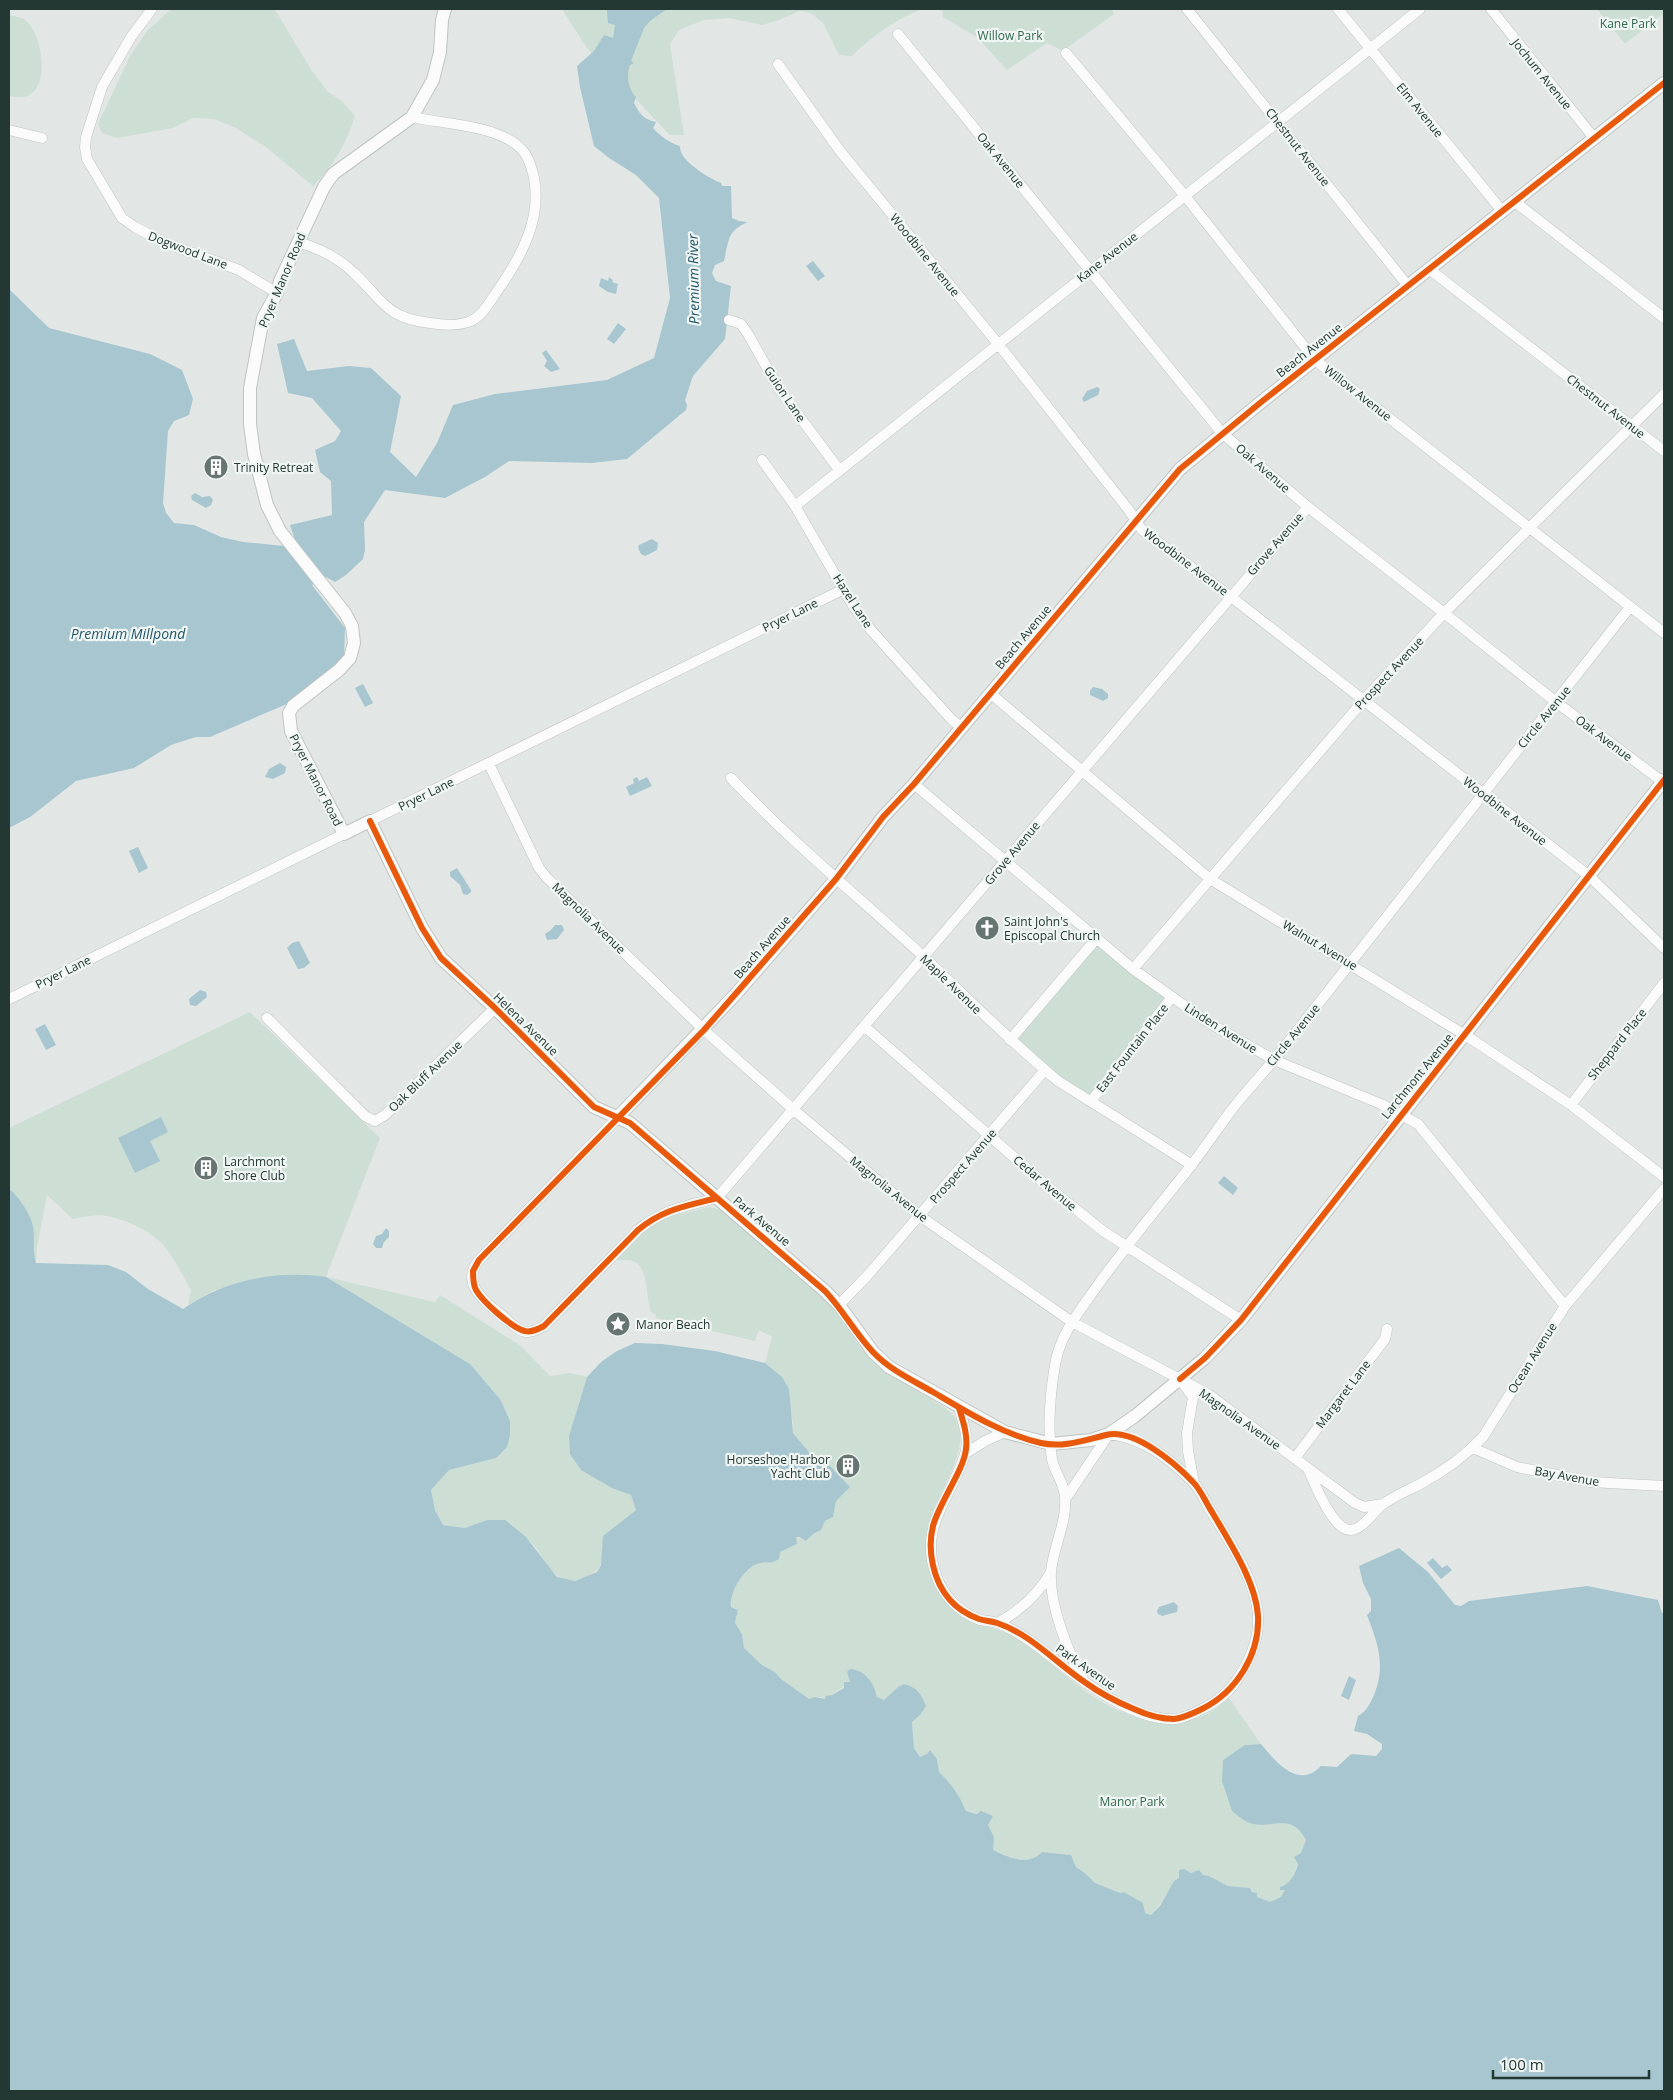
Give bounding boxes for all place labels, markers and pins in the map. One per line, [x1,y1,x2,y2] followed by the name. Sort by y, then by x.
[203,454,229,480] building icon: Trinity Retreat
[234,459,313,476] place label: Trinity Retreat
[1004,913,1100,944] place label: Saint John's Episcopal Church
[974,915,1000,941] church icon: Saint John's Episcopal Church
[224,1153,285,1184] place label: Larchmont Shore Club
[193,1155,219,1181] building icon: Larchmont Shore Club
[605,1311,631,1337] place icon: Manor Beach
[636,1316,710,1333] place label: Manor Beach
[727,1451,830,1482] place label: Horseshoe Harbor Yacht Club
[835,1453,861,1479] building icon: Horseshoe Harbor Yacht Club

